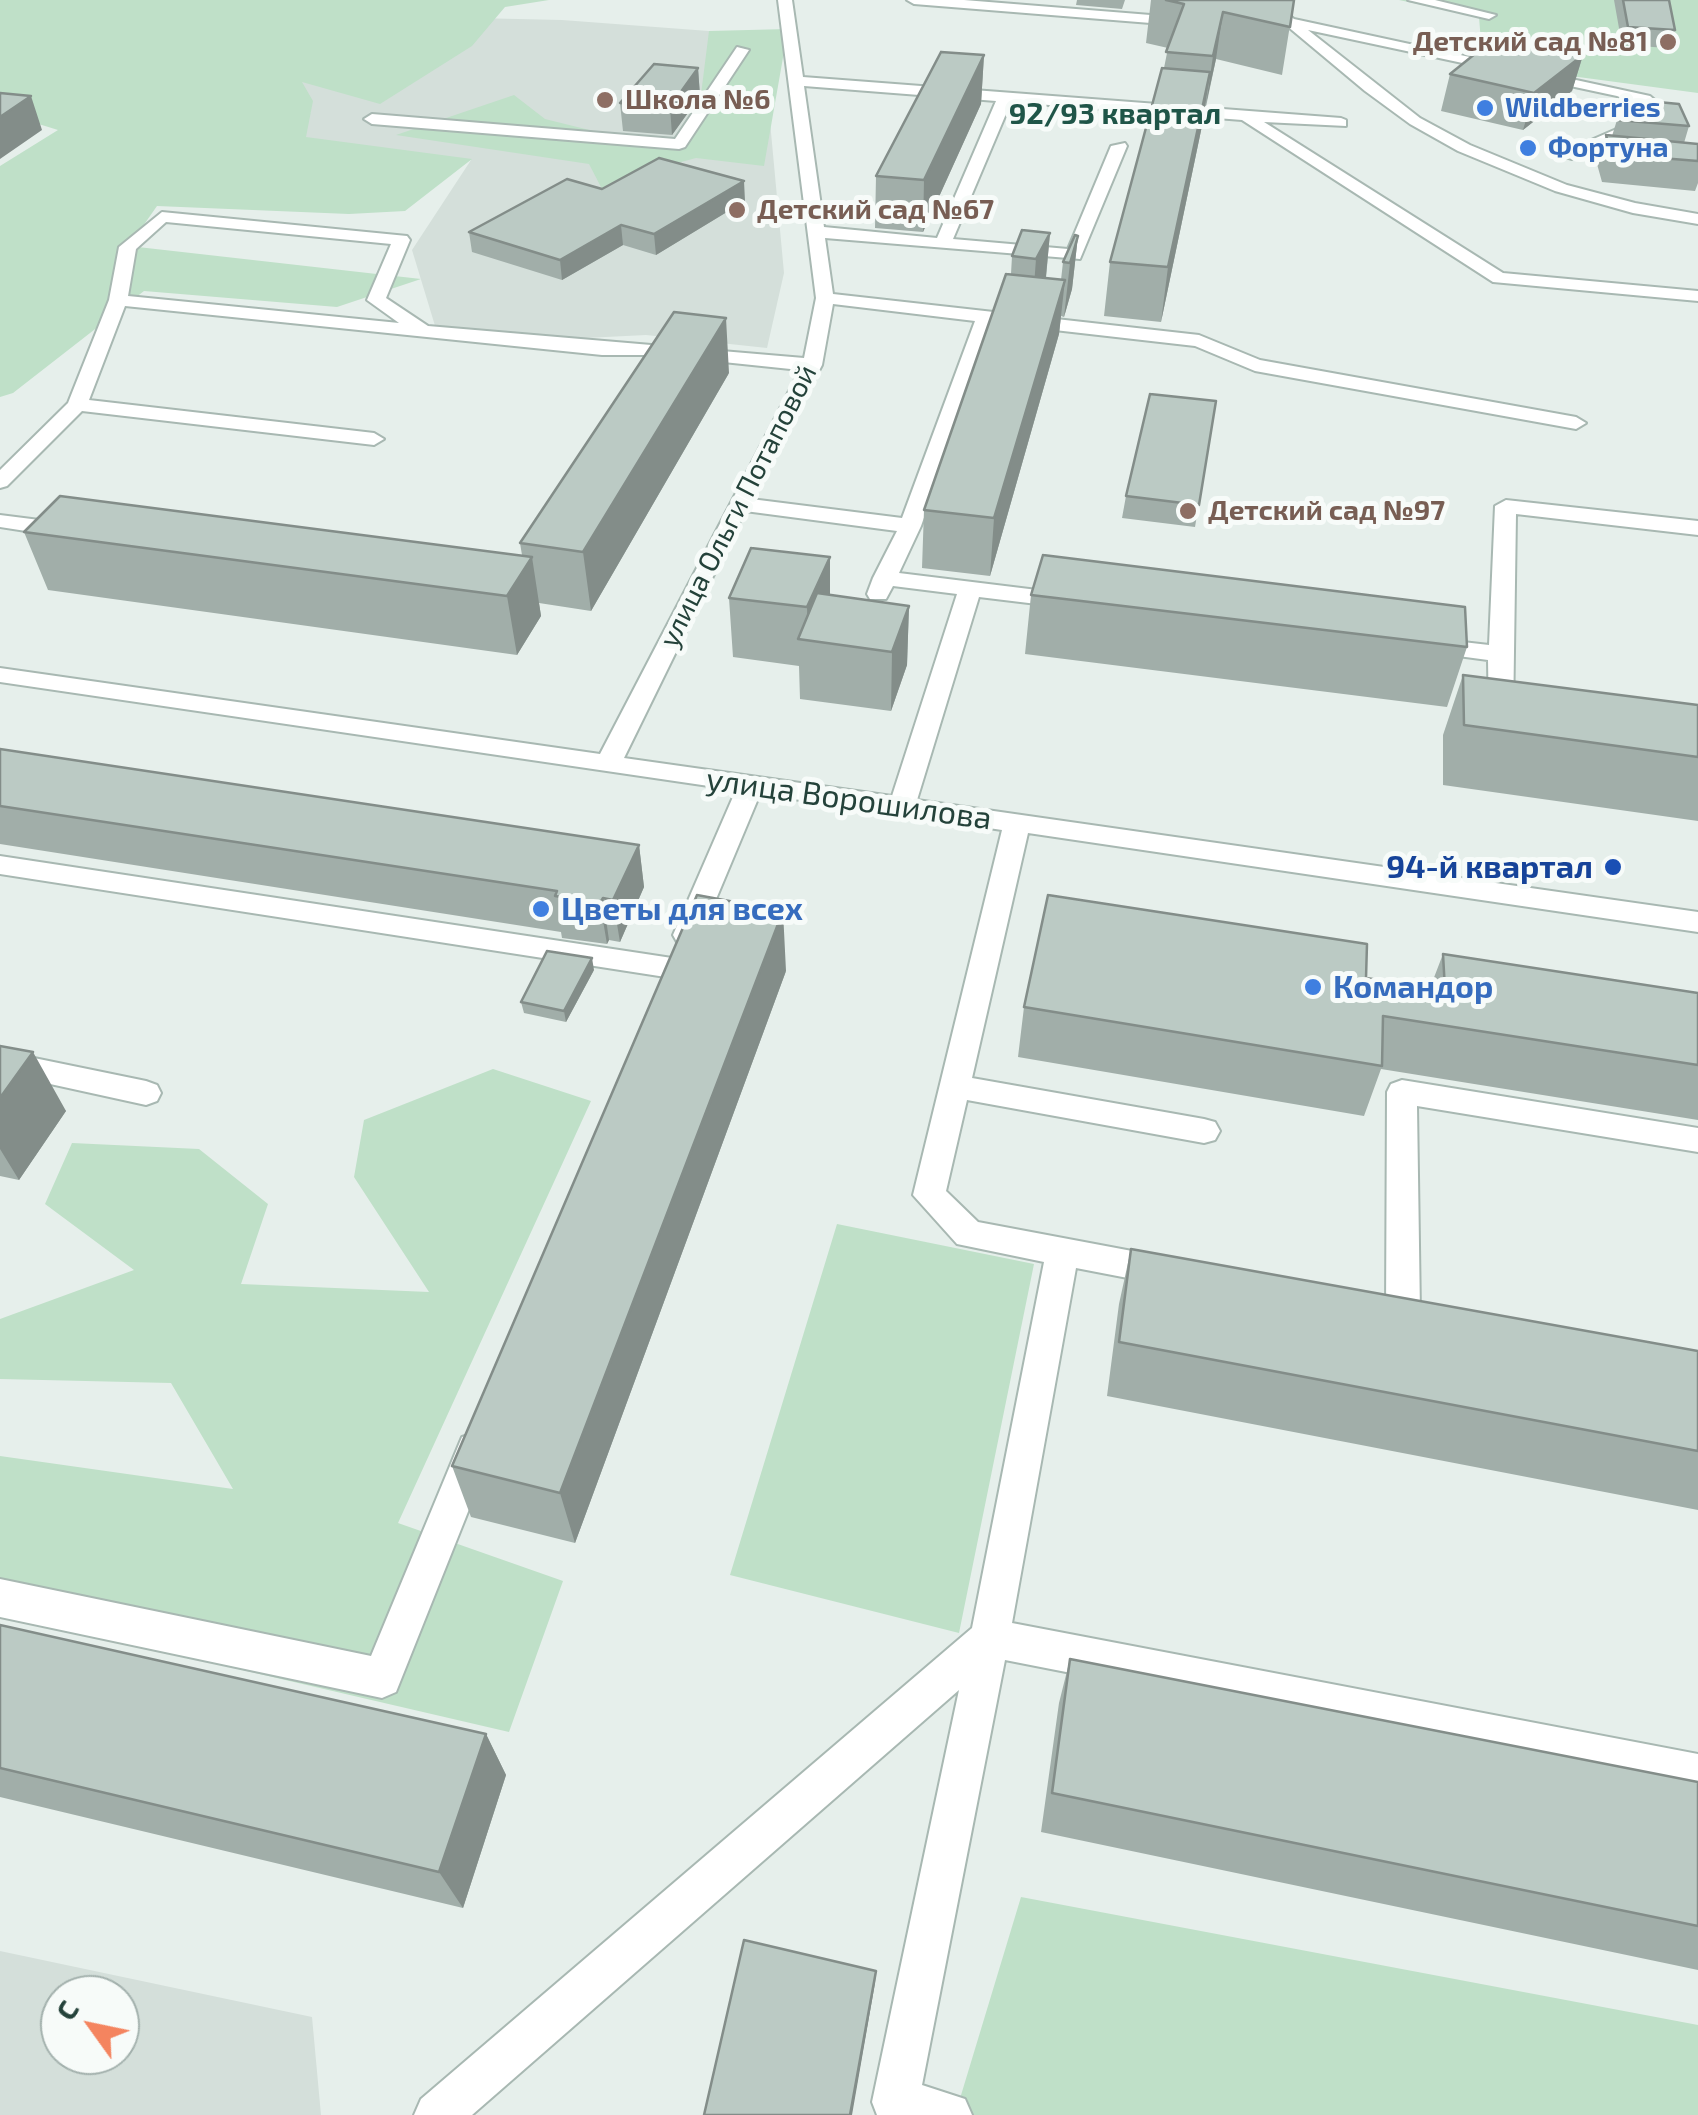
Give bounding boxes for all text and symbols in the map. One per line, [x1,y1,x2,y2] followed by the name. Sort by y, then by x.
[1413,25,1648,59] place label: Детский сад №81
[1657,31,1679,53] marker: Детский сад №81
[625,83,771,117] place label: Школа №6
[594,89,616,111] marker: Школа №6
[1505,91,1661,125] place label: Wildberries
[1009,96,1221,132] district label: 92/93 квартал
[1474,97,1496,119] marker: Wildberries
[1548,131,1668,165] place label: Фортуна
[1517,137,1539,159] marker: Фортуна
[757,193,994,227] place label: Детский сад №67
[726,199,748,221] marker: Детский сад №67
[652,359,824,653] street label: улица Ольги Потаповой
[1208,494,1445,528] place label: Детский сад №97
[1177,500,1199,522] marker: Детский сад №97
[704,760,994,838] street label: улица Ворошилова
[1386,848,1593,886] place label: 94-й квартал
[1602,856,1624,878] marker: 94-й квартал
[561,890,803,928] place label: Цветы для всех
[530,898,552,920] marker: Цветы для всех
[1333,968,1493,1006] place label: Командор
[1302,976,1324,998] marker: Командор
[40,1975,140,2075] north arrow
[48,1994,85,2026] text: С

